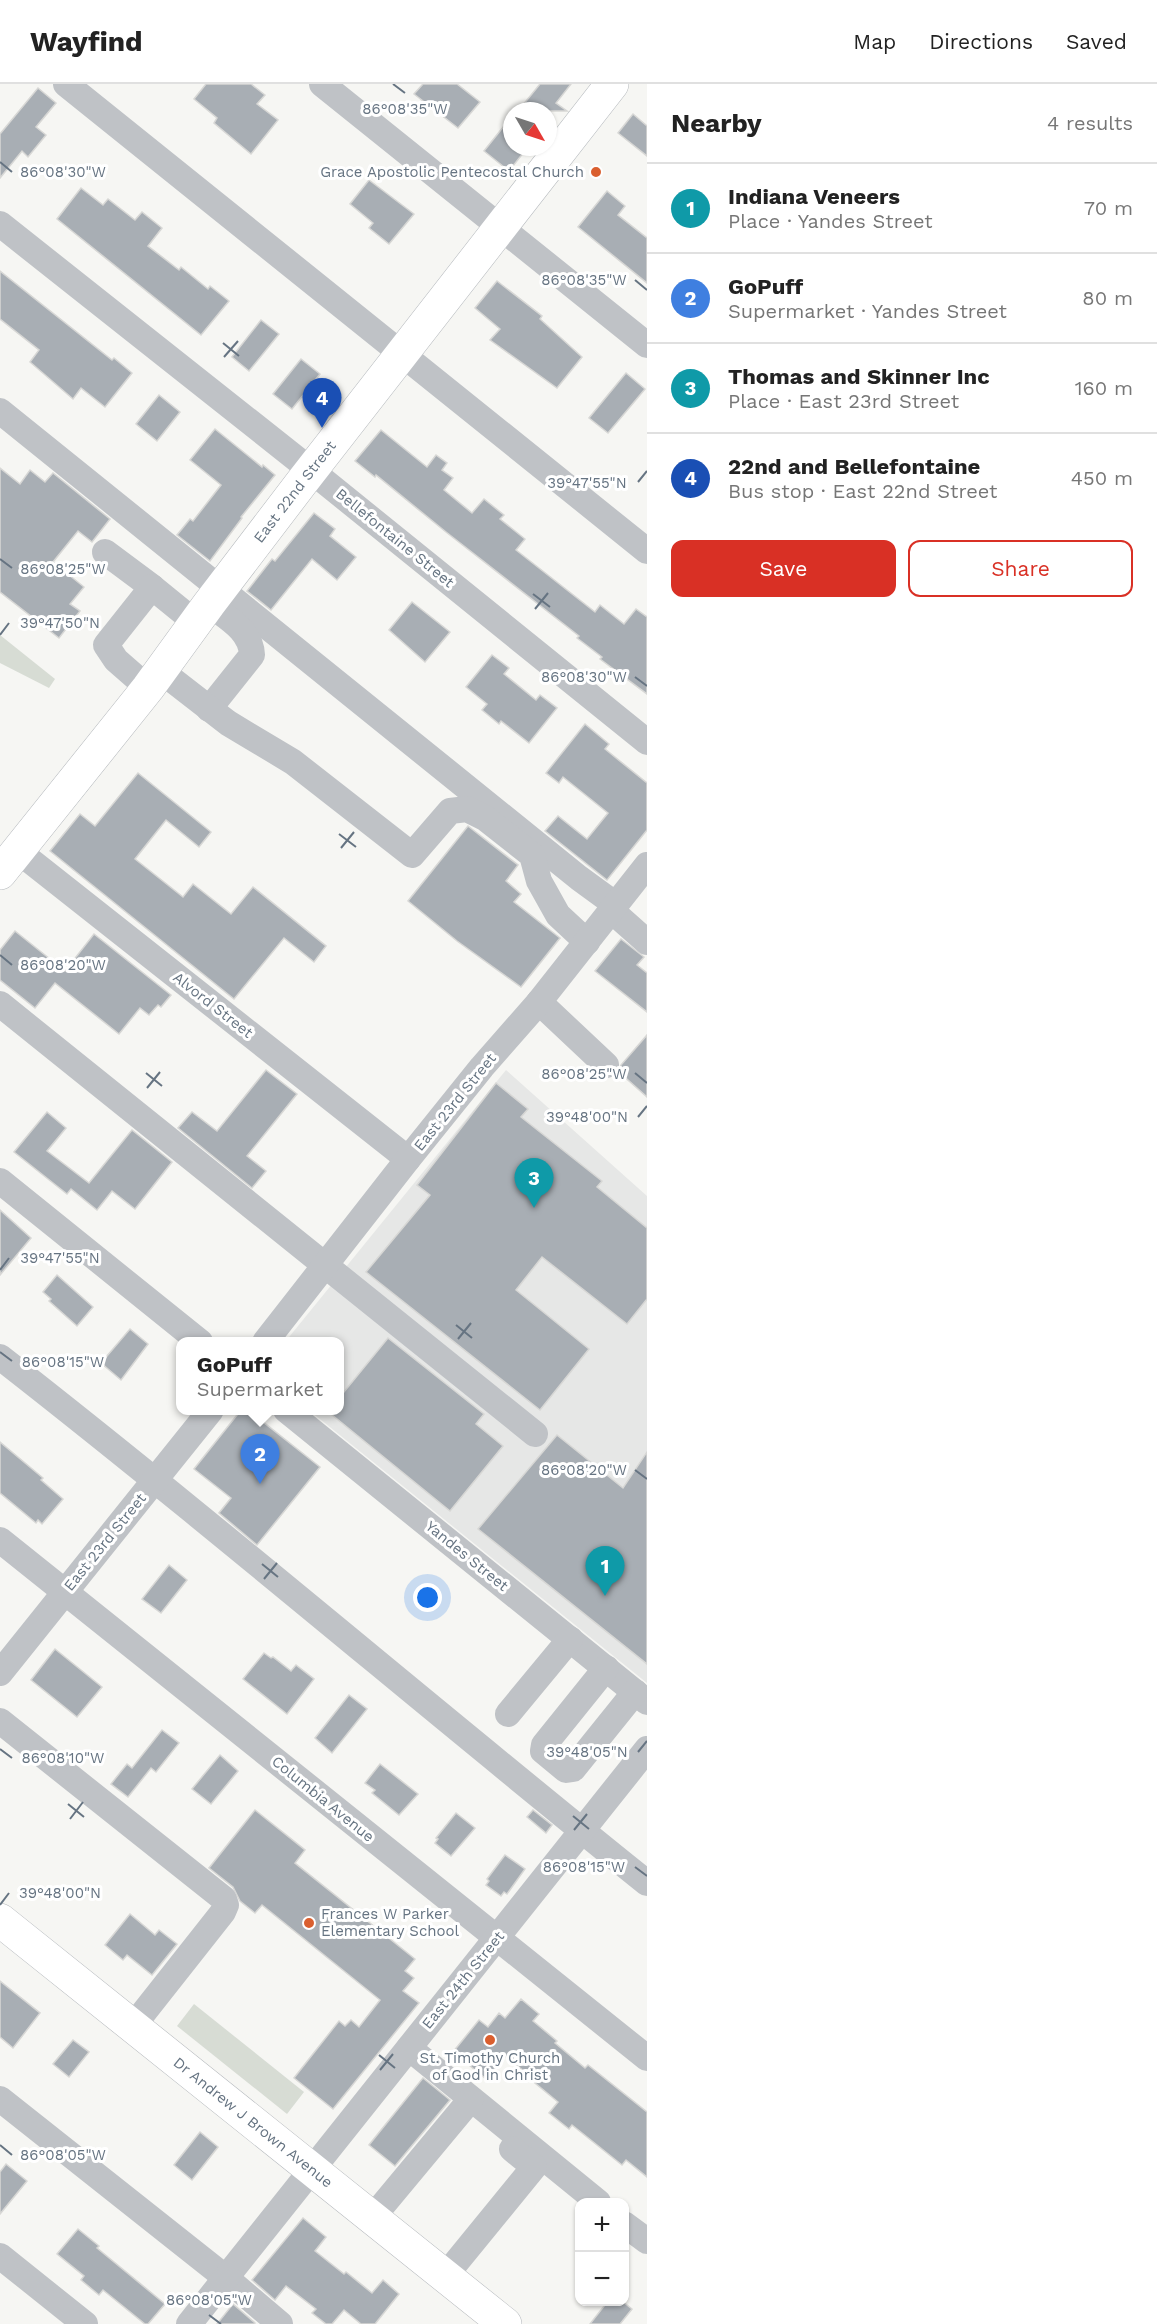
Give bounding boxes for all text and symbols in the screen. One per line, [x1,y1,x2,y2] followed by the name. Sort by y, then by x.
[30,25,143,58] text: Wayfind
[853,29,896,54] text: Map
[929,29,1033,54] text: Directions
[1066,29,1127,54] text: Saved
[362,100,448,118] text: 86°08'35"W
[503,102,557,156] north arrow
[671,108,762,138] text: Nearby
[1047,111,1133,135] text: 4 results
[20,163,106,181] text: 86°08'30"W
[320,163,584,181] place label: Grace Apostolic Pentecostal Church
[589,165,603,179] marker: Grace Apostolic Pentecostal Church
[728,184,900,209] text: Indiana Veneers
[686,196,695,220] text: 1
[1084,196,1133,220] text: 70 m
[728,209,933,233] text: Place · Yandes Street
[541,271,627,289] text: 86°08'35"W
[728,274,803,299] text: GoPuff
[685,286,696,310] text: 2
[1082,286,1133,310] text: 80 m
[728,299,1007,323] text: Supermarket · Yandes Street
[728,364,990,389] text: Thomas and Skinner Inc
[685,376,696,400] text: 3
[1075,376,1133,400] text: 160 m
[302,378,342,428] pin: 4
[728,389,959,413] text: Place · East 23rd Street
[250,437,340,546] street label: East 22nd Street
[728,454,980,479] text: 22nd and Bellefontaine
[684,466,697,490] text: 4
[1071,466,1133,490] text: 450 m
[547,474,627,492] text: 39°47'55"N
[728,479,997,503] text: Bus stop · East 22nd Street
[332,485,458,592] street label: Bellefontaine Street
[671,540,896,597] button: Save
[908,540,1133,597] button: Share
[20,560,106,578] text: 86°08'25"W
[20,614,100,632] text: 39°47'50"N
[541,668,627,686] text: 86°08'30"W
[20,956,106,974] text: 86°08'20"W
[169,968,257,1042] street label: Alvord Street
[410,1049,500,1154] street label: East 23rd Street
[541,1065,627,1083] text: 86°08'25"W
[546,1108,628,1126] text: 39°48'00"N
[514,1158,554,1208] pin: 3
[20,1249,100,1267] text: 39°47'55"N
[176,1337,344,1415] popup
[197,1352,272,1377] text: GoPuff
[22,1353,104,1371] text: 86°08'15"W
[197,1377,323,1401] text: Supermarket
[240,1434,280,1484] pin: 2
[541,1461,627,1479] text: 86°08'20"W
[60,1489,150,1594] street label: East 23rd Street
[422,1517,513,1595] street label: Yandes Street
[586,1546,624,1596] pin: 1
[413,1583,442,1612] your location
[546,1743,628,1761] text: 39°48'05"N
[22,1749,104,1767] text: 86°08'10"W
[268,1752,378,1846] street label: Columbia Avenue
[543,1858,625,1876] text: 86°08'15"W
[19,1884,101,1902] text: 39°48'00"N
[321,1905,460,1940] place label: Frances W Parker Elementary School
[302,1916,316,1930] marker: Frances W Parker Elementary School
[418,1927,508,2033] street label: East 24th Street
[483,2033,497,2047] marker: St. Timothy Church of God in Christ
[420,2049,560,2084] place label: St. Timothy Church of God in Christ
[170,2053,336,2191] street label: Dr Andrew J Brown Avenue
[20,2146,106,2164] text: 86°08'05"W
[575,2198,629,2306] map controls
[575,2198,629,2252] button: +
[575,2252,629,2306] button: −
[166,2291,252,2309] text: 86°08'05"W

